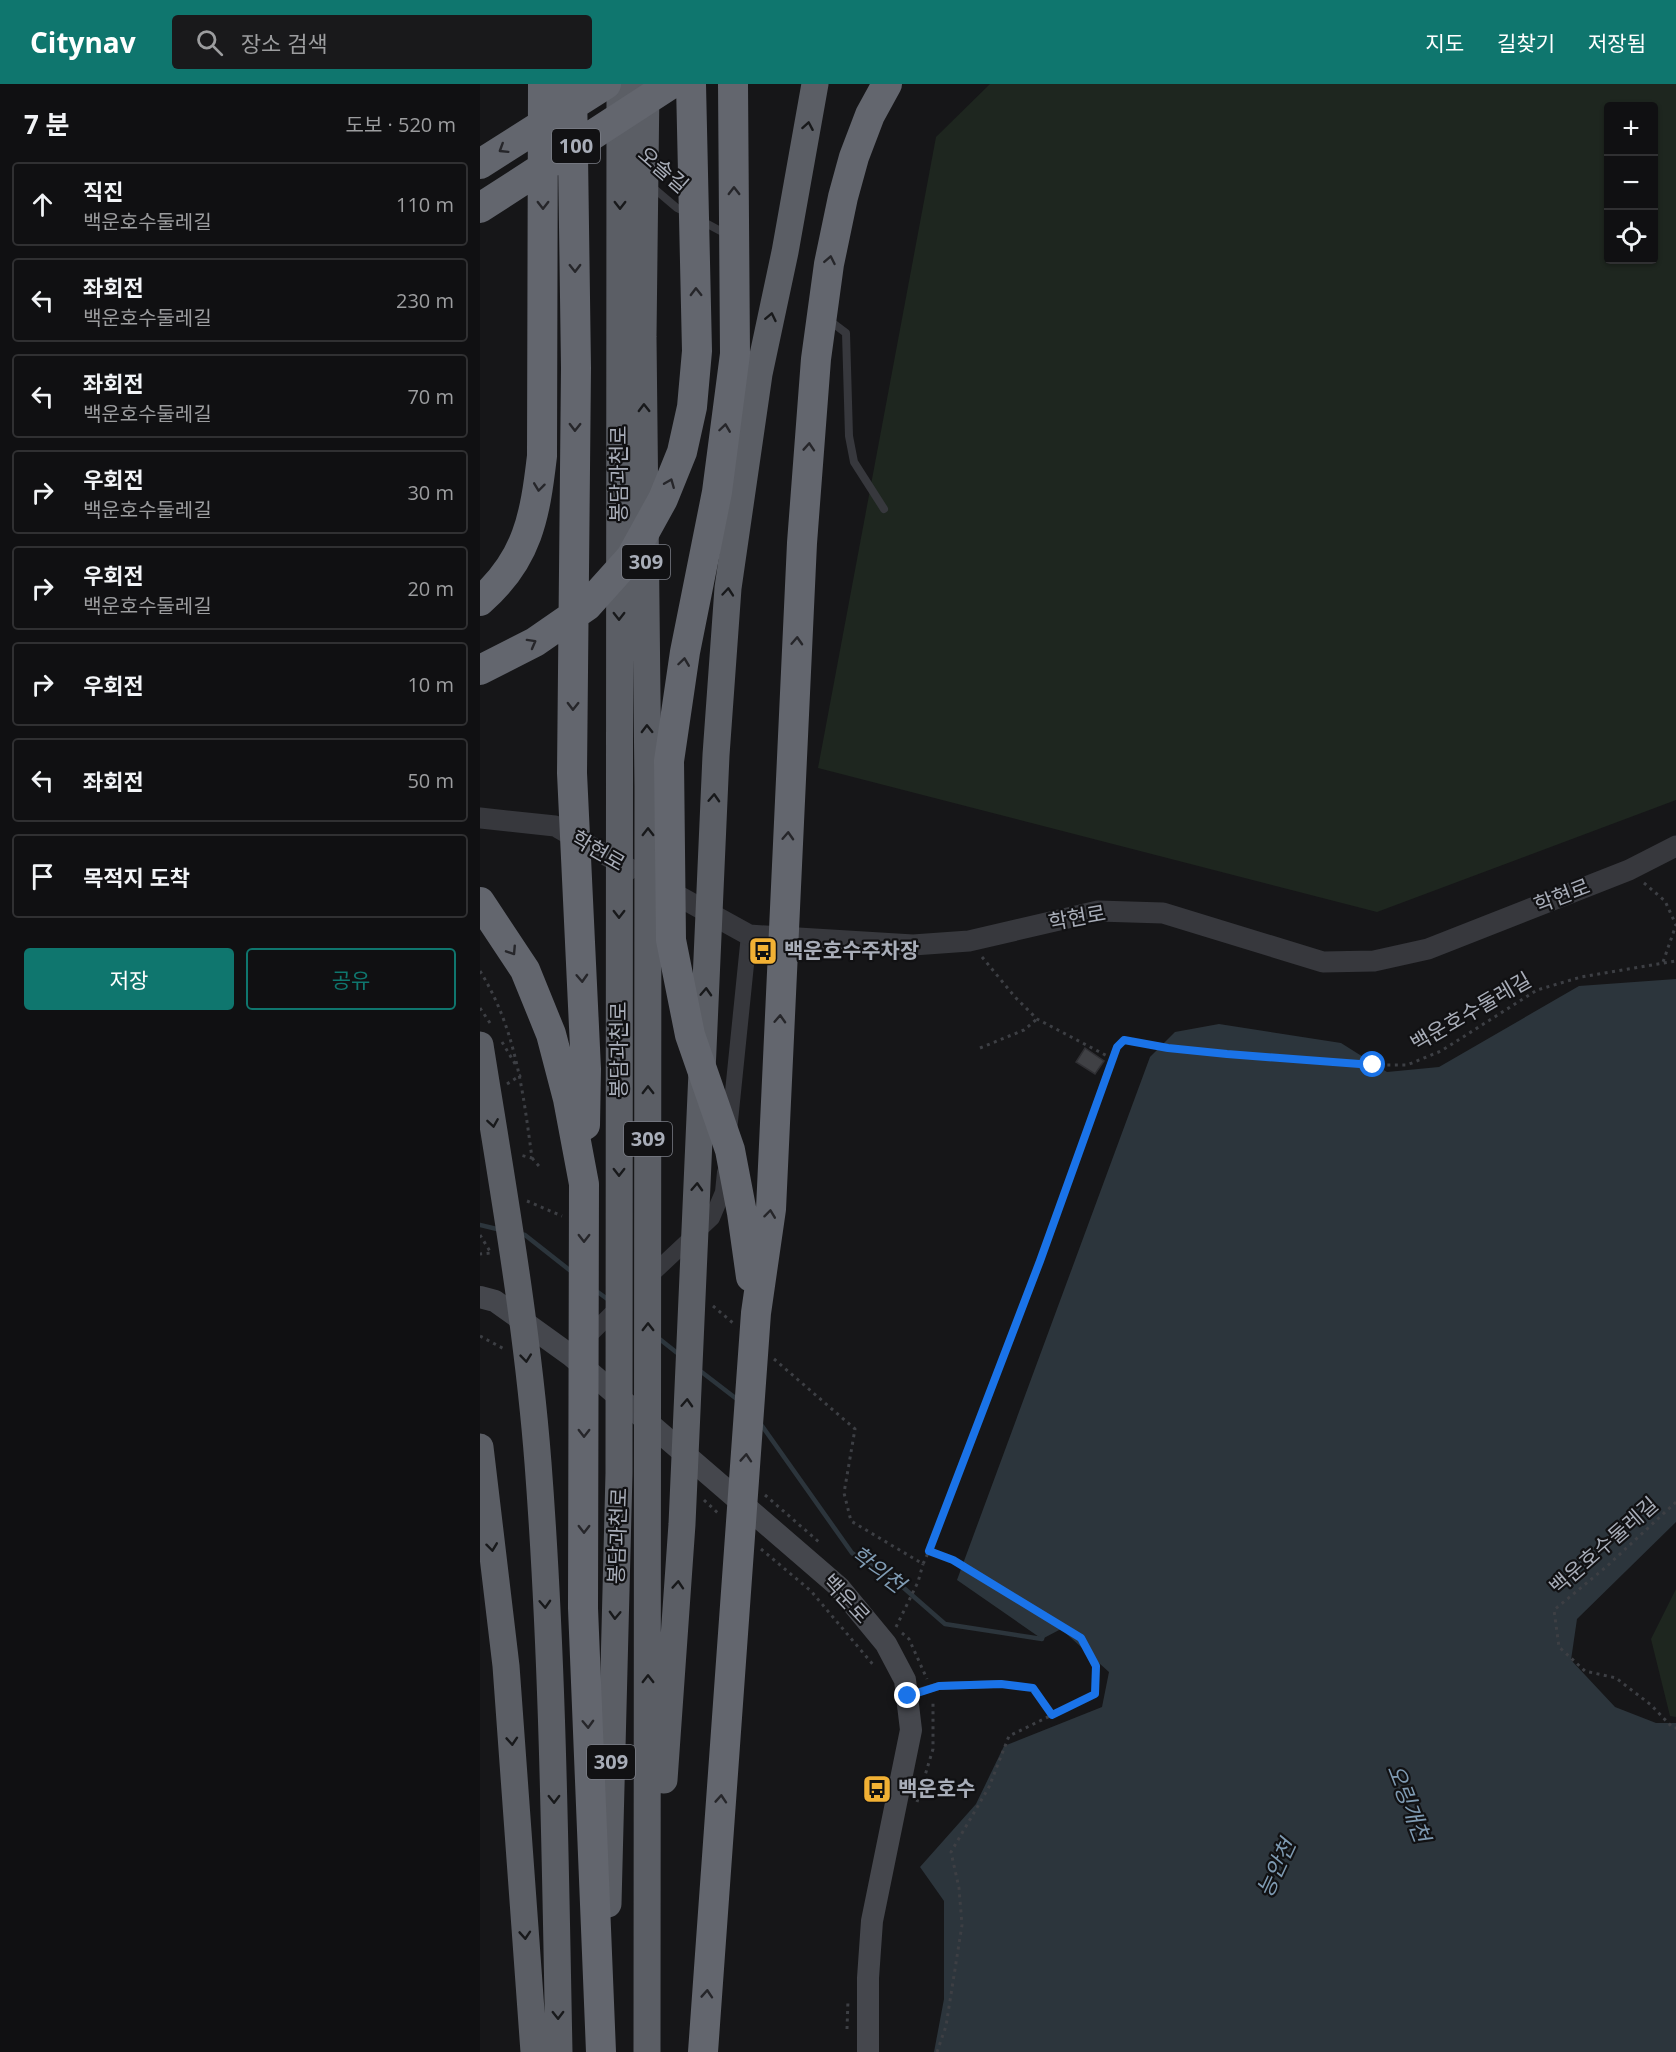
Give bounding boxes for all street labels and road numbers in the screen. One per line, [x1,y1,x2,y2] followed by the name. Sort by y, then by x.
[552,129,600,163] road number: 100
[633,140,695,199] street label: 오솔길
[604,426,632,522] street label: 봉담과천로
[622,545,670,579] road number: 309
[566,824,631,877] street label: 학현로
[1530,872,1594,919] street label: 학현로
[1046,898,1108,936] street label: 학현로
[1405,965,1536,1057] street label: 백운호수둘레길
[604,1002,632,1098] street label: 봉담과천로
[624,1122,672,1156] road number: 309
[601,1487,633,1585] street label: 봉담과천로
[1543,1490,1664,1600] street label: 백운호수둘레길
[817,1568,877,1629] street label: 백운로
[587,1745,635,1779] road number: 309

